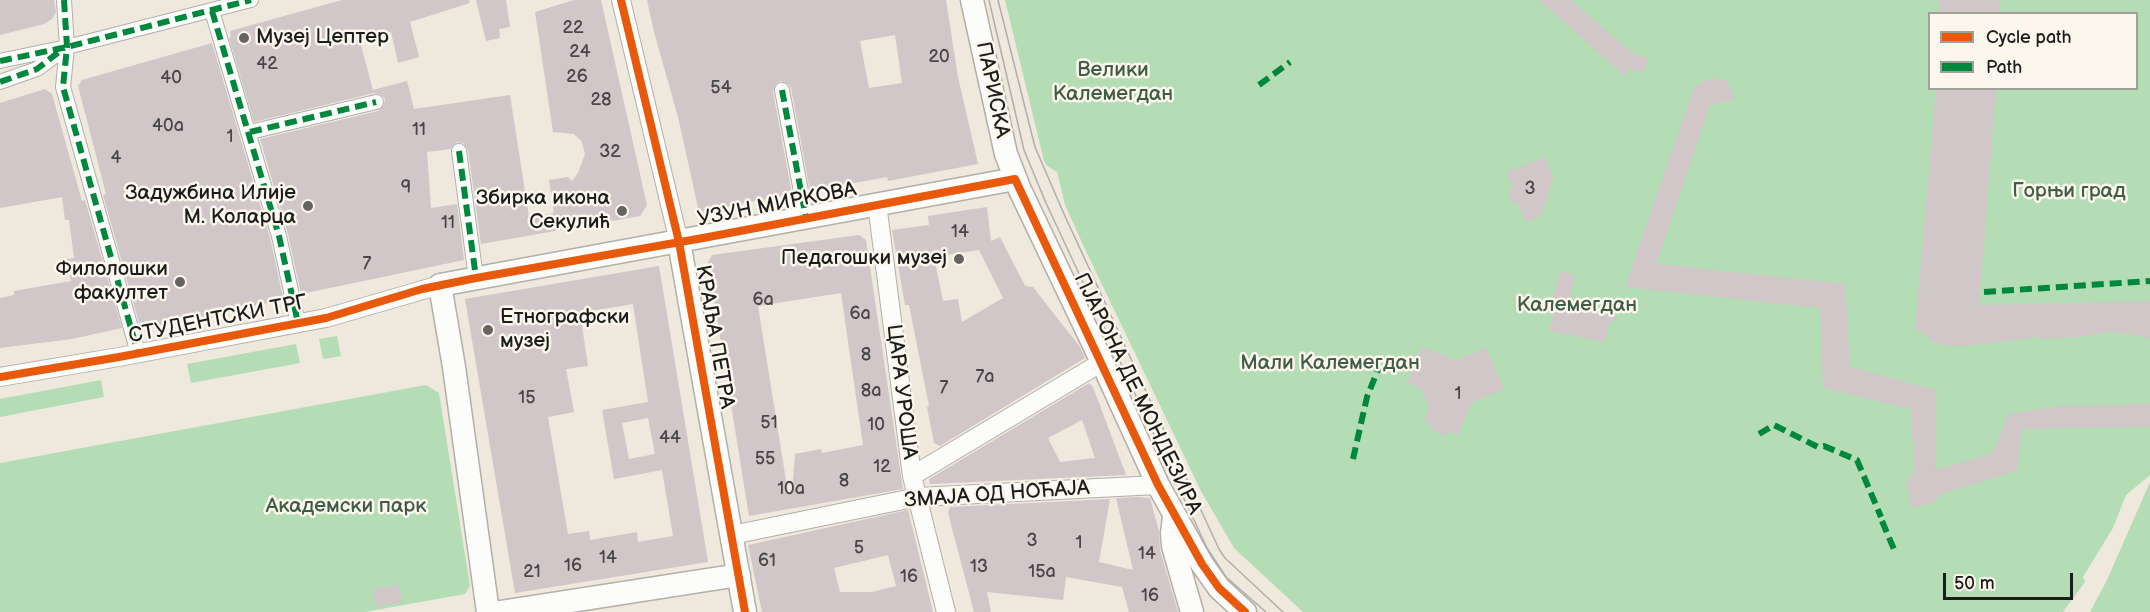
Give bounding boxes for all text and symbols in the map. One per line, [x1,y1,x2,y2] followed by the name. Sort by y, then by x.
[1928,12,2138,90] legend
[562,17,584,39] house number: 22
[256,25,389,51] place label: Музеј Цептер
[1986,27,2072,48] text: Cycle path
[237,31,251,45] marker: Музеј Цептер
[970,40,1014,140] street label: ПАРИСКА
[569,41,591,63] house number: 24
[928,46,950,68] house number: 20
[256,53,278,75] house number: 42
[1986,57,2022,78] text: Path
[1053,58,1173,108] park label: Велики Калемегдан
[566,66,588,88] house number: 26
[160,67,182,89] house number: 40
[710,77,732,99] house number: 54
[590,89,612,111] house number: 28
[152,115,184,137] house number: 40a
[412,119,426,141] house number: 11
[227,126,233,148] house number: 1
[599,141,621,163] house number: 32
[111,147,121,169] house number: 4
[401,177,411,199] house number: 9
[695,177,859,233] street label: УЗУН МИРКОВА
[1524,178,1536,200] house number: 3
[2012,179,2126,205] park label: Горњи град
[125,181,296,231] place label: Задужбина Илије М. Коларца
[476,186,610,236] place label: Збирка икона Секулић
[301,199,315,213] marker: Задужбина Илије М. Коларца
[615,204,629,218] marker: Збирка икона Секулић
[441,212,455,234] house number: 11
[951,221,969,243] house number: 14
[781,246,947,272] place label: Педагошки музеј
[952,252,966,266] marker: Педагошки музеј
[363,253,371,275] house number: 7
[55,257,168,307] place label: Филолошки факултет
[689,263,739,411] street label: КРАЉА ПЕТРА
[1067,269,1207,519] street label: ПЈАРОНА ДЕ МОНДЕЗИРА
[173,275,187,289] marker: Филолошки факултет
[752,289,774,311] house number: 6a
[127,290,309,350] street label: СТУДЕНТСКИ ТРГ
[1517,293,1637,319] park label: Калемегдан
[849,303,871,325] house number: 6a
[500,305,630,355] place label: Етнографски музеј
[481,323,495,337] marker: Етнографски музеј
[880,323,922,461] street label: ЦАРА УРОША
[861,344,871,366] house number: 8
[1240,351,1420,377] park label: Мали Калемегдан
[975,366,995,388] house number: 7a
[940,377,948,399] house number: 7
[861,380,881,402] house number: 8a
[1455,383,1461,405] house number: 1
[518,387,536,409] house number: 15
[760,412,778,434] house number: 51
[867,414,885,436] house number: 10
[659,427,681,449] house number: 44
[755,448,775,470] house number: 55
[873,456,891,478] house number: 12
[839,470,849,492] house number: 8
[904,476,1090,514] street label: ЗМАЈА ОД НОЋАЈА
[777,478,805,500] house number: 10a
[266,494,426,520] park label: Академски парк
[1026,530,1038,552] house number: 3
[1076,532,1082,554] house number: 1
[854,537,864,559] house number: 5
[1138,543,1156,565] house number: 14
[599,547,617,569] house number: 14
[758,550,776,572] house number: 61
[564,555,582,577] house number: 16
[970,556,988,578] house number: 13
[523,561,541,583] house number: 21
[1028,561,1056,583] house number: 15a
[1946,561,2076,599] scale bar
[900,566,918,588] house number: 16
[1954,573,1995,594] text: 50 m
[1141,585,1159,607] house number: 16

